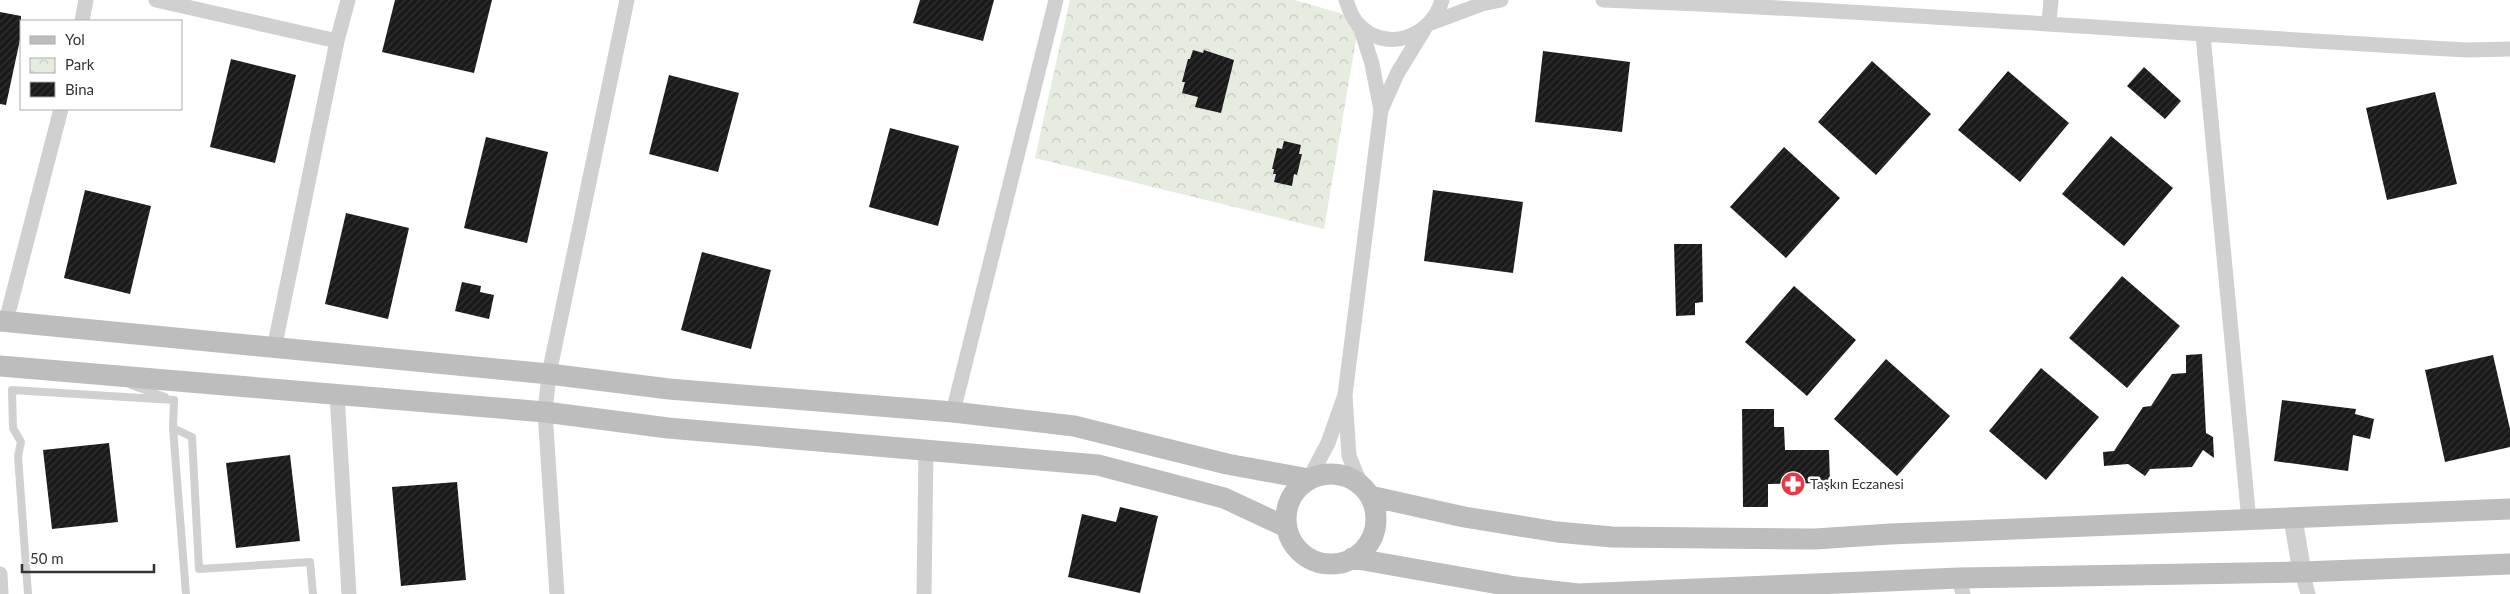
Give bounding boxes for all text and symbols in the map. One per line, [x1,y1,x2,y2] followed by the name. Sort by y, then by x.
[20,20,182,110] legend
[65,30,85,48] text: Yol
[65,55,95,73] text: Park
[65,80,94,98] text: Bina
[1780,471,1806,497] pharmacy icon: Taşkın Eczanesi
[1810,475,1904,492] place label: Taşkın Eczanesi
[22,542,155,574] scale bar
[30,549,64,567] text: 50 m

